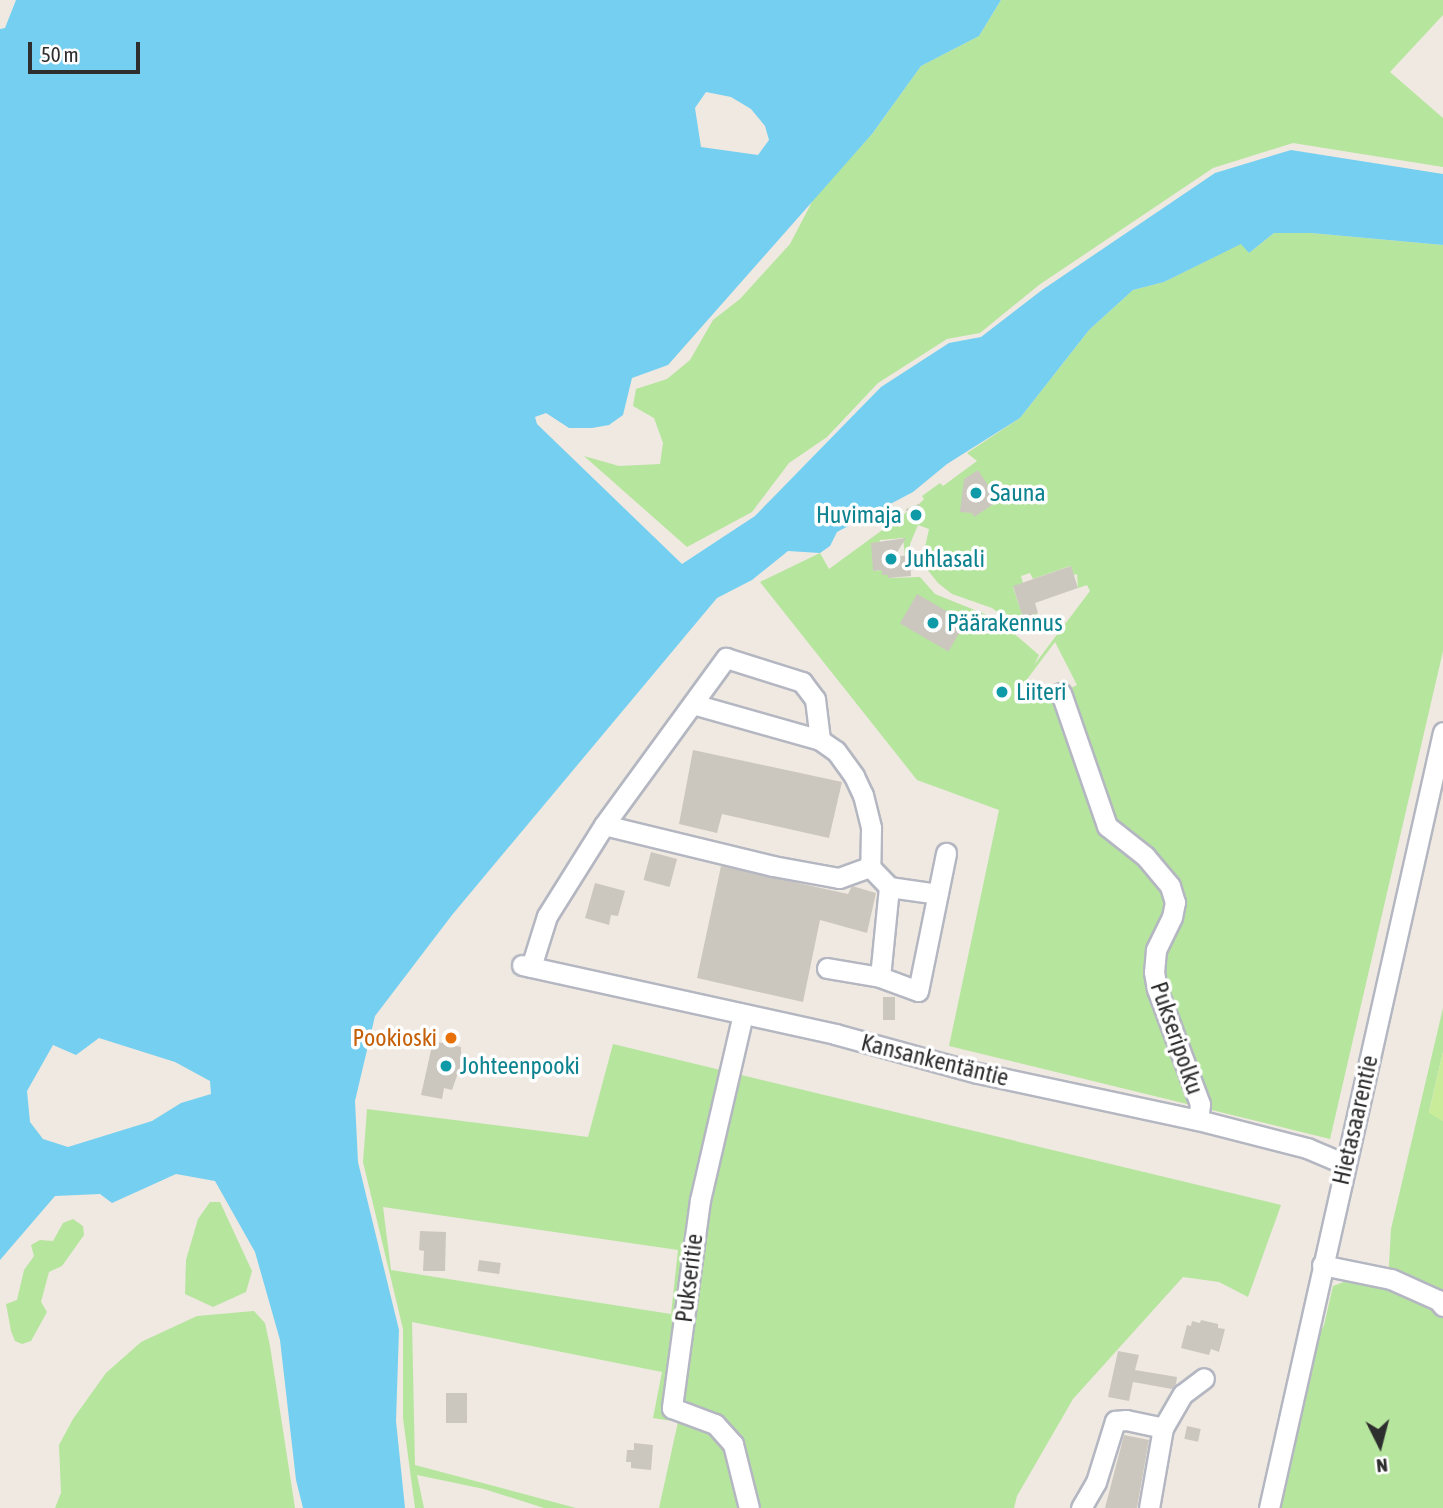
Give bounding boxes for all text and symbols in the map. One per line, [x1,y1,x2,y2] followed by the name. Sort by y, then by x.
[32,28,144,72] scale bar
[41,42,79,66] text: 50 m
[990,479,1046,507] place label: Sauna
[968,485,984,501] marker: Sauna
[816,501,902,529] place label: Huvimaja
[908,507,924,523] marker: Huvimaja
[905,545,985,573] place label: Juhlasali
[883,551,899,567] marker: Juhlasali
[947,609,1063,637] place label: Päärakennus
[925,615,941,631] marker: Päärakennus
[1016,678,1066,706] place label: Liiteri
[994,684,1010,700] marker: Liiteri
[1144,978,1210,1098] street label: Pukseripolku
[352,1024,437,1052] place label: Pookioski
[858,1028,1012,1092] street label: Kansankentäntie
[443,1030,459,1046] marker: Pookioski
[460,1052,580,1080] place label: Johteenpooki
[1326,1052,1384,1188] street label: Hietasaarentie
[438,1058,454,1074] marker: Johteenpooki
[669,1232,709,1324] street label: Pukseritie
[1345,1410,1415,1480] north arrow
[1375,1454,1389,1477] text: N

